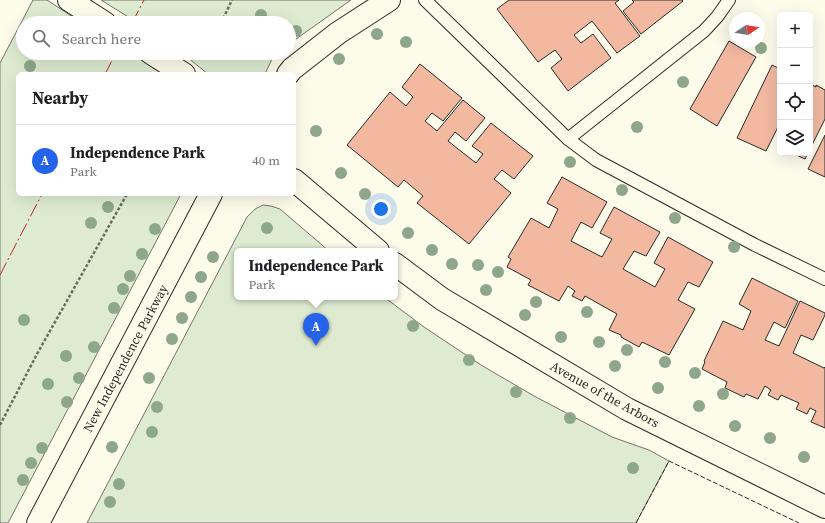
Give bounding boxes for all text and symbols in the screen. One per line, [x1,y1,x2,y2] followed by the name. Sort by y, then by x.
[729,12,765,48] north arrow
[777,12,813,156] map controls
[777,12,813,48] button: +
[16,16,296,60] search box
[30,27,52,49] icon: search
[62,28,141,49] text: Search here
[777,48,813,84] button: −
[777,84,813,120] button: locate
[32,86,88,110] text: Nearby
[777,120,813,156] button: layers
[70,142,205,163] text: Independence Park
[41,152,49,169] text: A
[252,152,280,169] text: 40 m
[70,163,97,180] text: Park
[371,199,391,219] your location
[234,248,398,300] popup
[248,255,384,276] text: Independence Park
[248,276,275,293] text: Park
[79,281,172,435] street label: New Independence Parkway
[303,313,329,346] pin: A
[547,357,662,432] street label: Avenue of the Arbors

